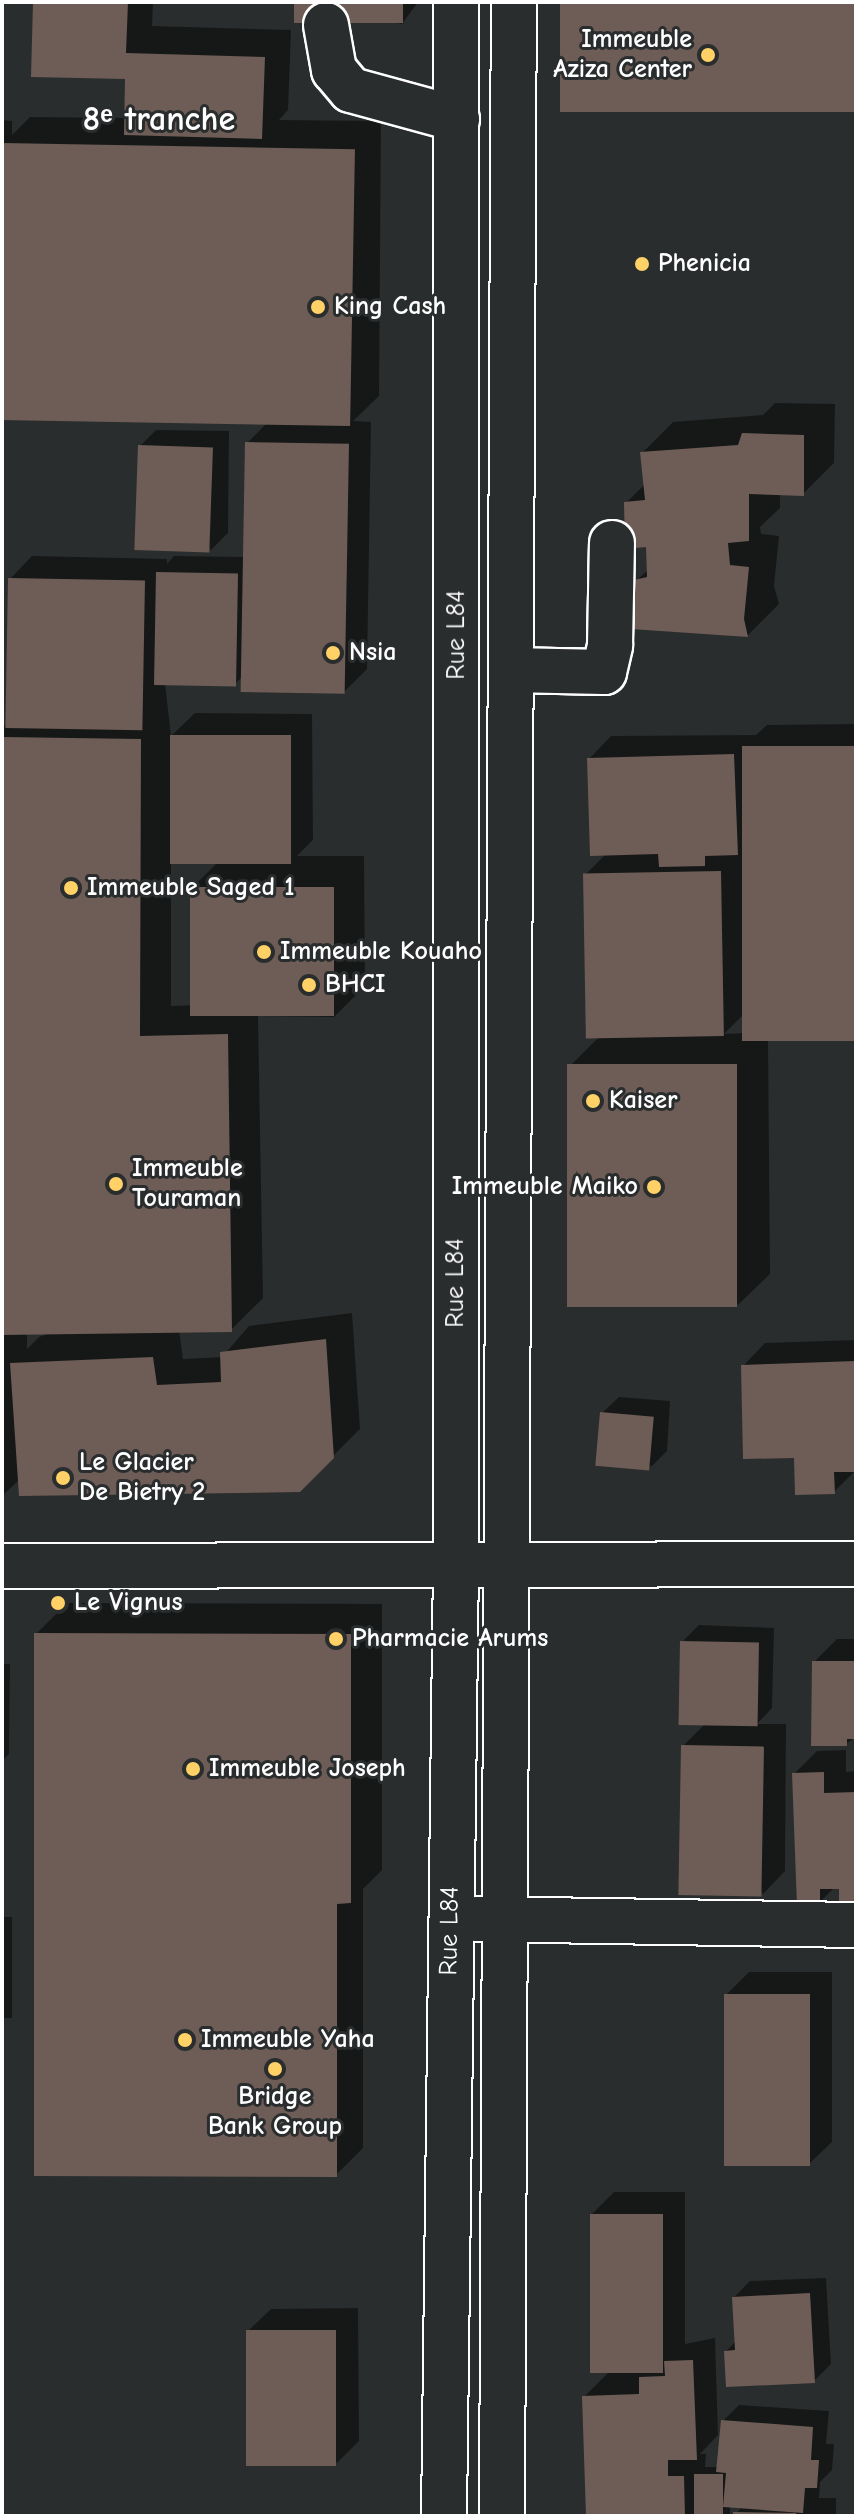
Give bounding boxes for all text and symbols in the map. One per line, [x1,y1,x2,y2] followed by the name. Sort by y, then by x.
[553,24,692,86] place label: Immeuble Aziza Center
[699,46,717,64] marker: Immeuble Aziza Center
[83,100,235,140] district label: 8ᵉ tranche
[658,248,751,280] place label: Phenicia
[633,255,651,273] marker: Phenicia
[334,291,446,323] place label: King Cash
[309,298,327,316] marker: King Cash
[441,590,473,680] street label: Rue L84
[349,637,397,669] place label: Nsia
[324,644,342,662] marker: Nsia
[87,872,294,904] place label: Immeuble Saged 1
[62,879,80,897] marker: Immeuble Saged 1
[280,936,482,968] place label: Immeuble Kouaho
[255,943,273,961] marker: Immeuble Kouaho
[325,969,386,1001] place label: BHCI
[300,976,318,994] marker: BHCI
[609,1085,677,1117] place label: Kaiser
[584,1092,602,1110] marker: Kaiser
[132,1153,243,1214] place label: Immeuble Touraman
[452,1171,638,1203] place label: Immeuble Maiko
[107,1175,125,1193] marker: Immeuble Touraman
[645,1178,663,1196] marker: Immeuble Maiko
[440,1238,472,1328] street label: Rue L84
[79,1447,205,1508] place label: Le Glacier De Bietry 2
[54,1469,72,1487] marker: Le Glacier De Bietry 2
[74,1587,183,1619] place label: Le Vignus
[49,1594,67,1612] marker: Le Vignus
[352,1623,548,1655] place label: Pharmacie Arums
[327,1630,345,1648] marker: Pharmacie Arums
[209,1753,406,1785] place label: Immeuble Joseph
[184,1760,202,1778] marker: Immeuble Joseph
[434,1886,466,1976] street label: Rue L84
[201,2024,375,2056] place label: Immeuble Yaha
[176,2031,194,2049] marker: Immeuble Yaha
[266,2060,284,2078] marker: Bridge Bank Group
[208,2081,342,2142] place label: Bridge Bank Group

